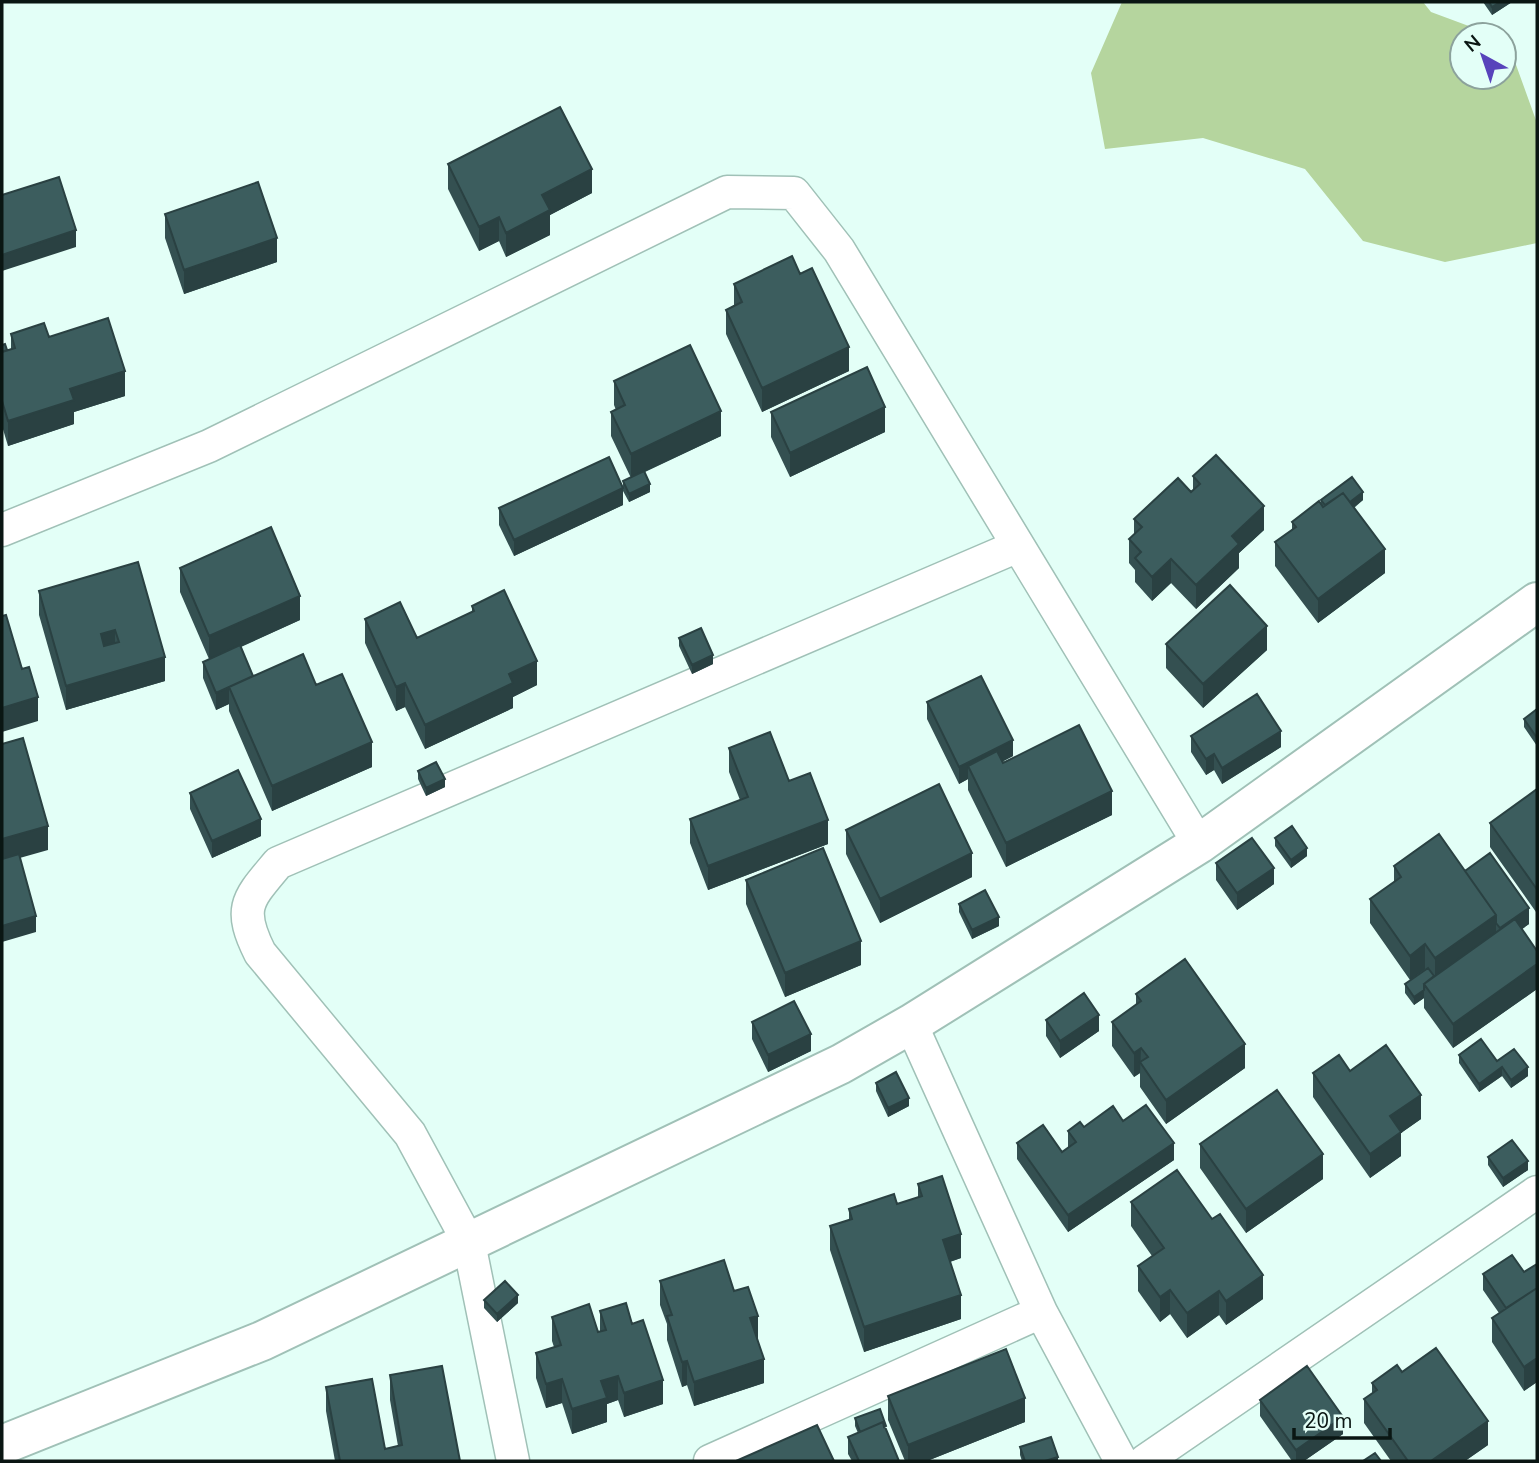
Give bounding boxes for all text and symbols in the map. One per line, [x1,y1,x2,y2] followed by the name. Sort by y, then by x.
[1448,21,1518,91] north arrow
[1459,29,1487,58] text: N
[1294,1396,1390,1440] scale bar
[1304,1407,1353,1435] text: 20 m

